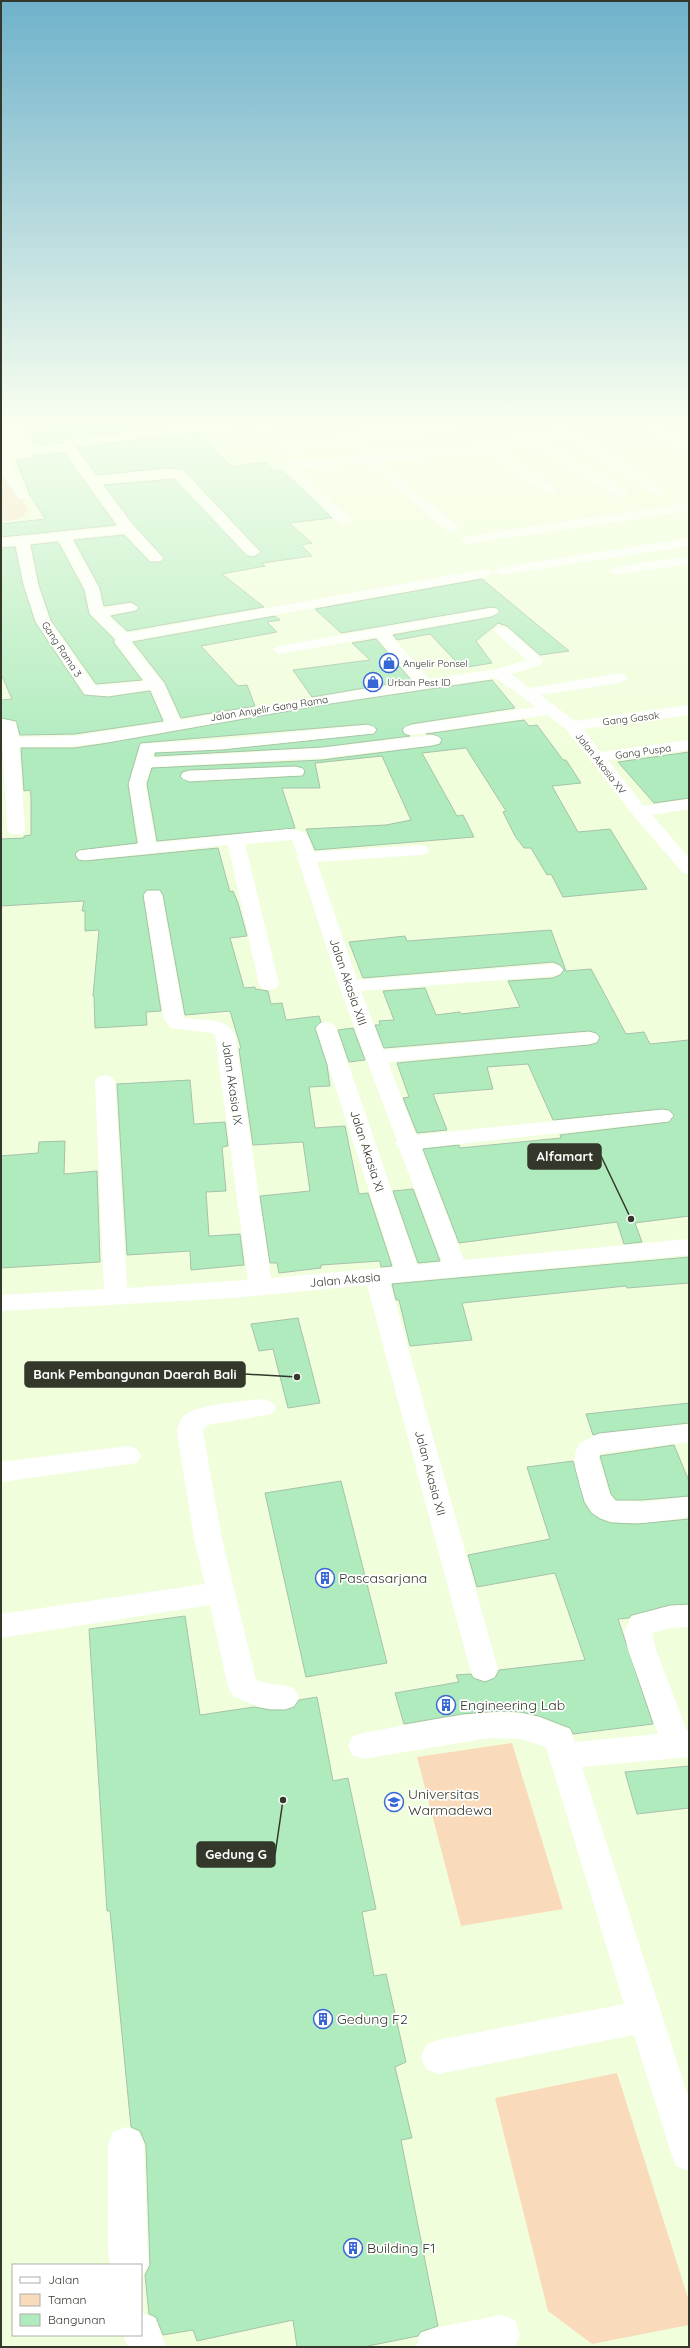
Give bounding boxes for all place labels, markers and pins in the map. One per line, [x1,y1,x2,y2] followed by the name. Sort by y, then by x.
[378,652,400,674] shop icon: Anyelir Ponsel
[403,657,468,670] place label: Anyelir Ponsel
[362,671,384,693] shop icon: Urban Pest ID
[387,676,451,689] place label: Urban Pest ID
[528,1144,601,1169] callout: Alfamart
[25,1362,245,1387] callout: Bank Pembangunan Daerah Bali
[314,1567,336,1589] building icon: Pascasarjana
[339,1569,427,1587] place label: Pascasarjana
[435,1694,457,1716] building icon: Engineering Lab
[460,1696,565,1714] place label: Engineering Lab
[408,1785,492,1819] place label: Universitas Warmadewa
[383,1791,405,1813] school or university icon: Universitas Warmadewa
[197,1842,275,1867] callout: Gedung G
[312,2008,334,2030] building icon: Gedung F2
[337,2010,408,2028] place label: Gedung F2
[342,2237,364,2259] building icon: Building F1
[367,2239,435,2257] place label: Building F1

